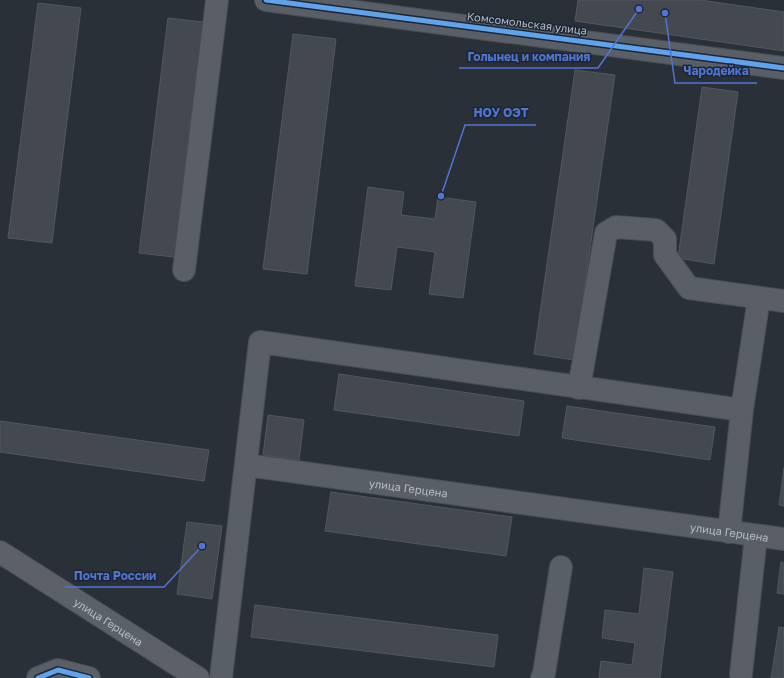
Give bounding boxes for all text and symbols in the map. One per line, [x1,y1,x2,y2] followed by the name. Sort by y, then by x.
[466,9,588,37] street label: Комсомольская улица
[459,44,598,68] callout: Голынец и компания
[468,49,590,64] text: Голынец и компания
[675,59,757,83] callout: Чародейка
[683,63,749,78] text: Чародейка
[465,101,536,125] callout: НОУ ОЭТ
[473,105,529,120] text: НОУ ОЭТ
[368,476,449,499] street label: улица Герцена
[689,520,770,543] street label: улица Герцена
[65,563,164,587] callout: Почта России
[74,568,156,583] text: Почта России
[72,594,146,648] street label: улица Герцена

